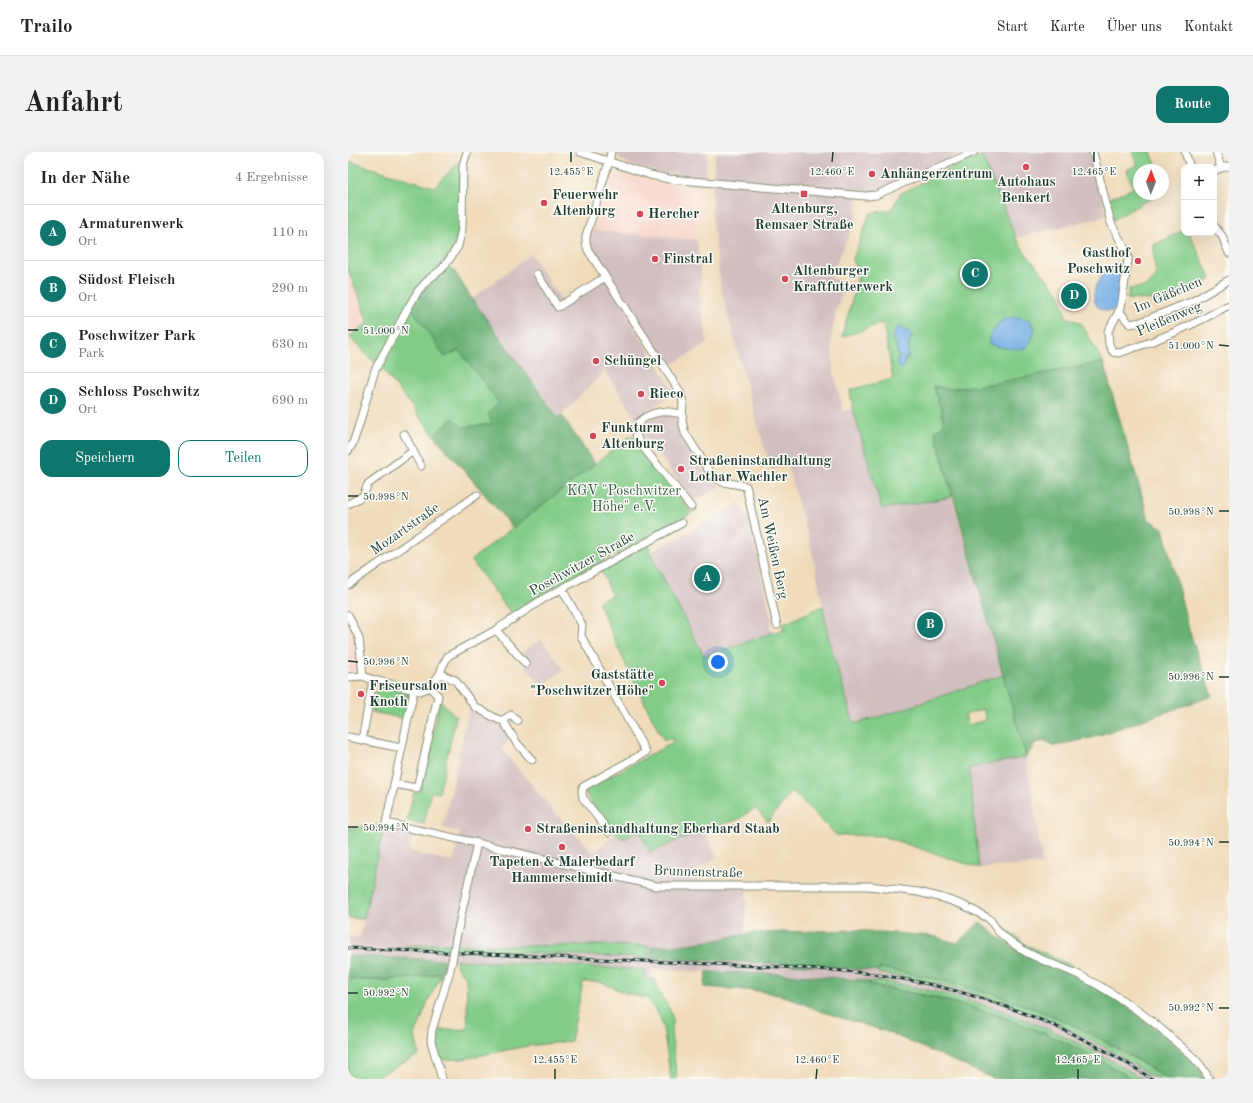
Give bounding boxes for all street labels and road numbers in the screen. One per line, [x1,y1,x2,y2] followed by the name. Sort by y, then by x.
[1132,274,1205,316] street label: Im Gäßchen
[1134,299,1204,339] street label: Pleißenweg
[755,496,791,601] street label: Am Weißen Berg
[368,500,442,558] street label: Mozartstraße
[527,529,637,599] street label: Poschwitzer Straße
[653,863,743,881] street label: Brunnenstraße

